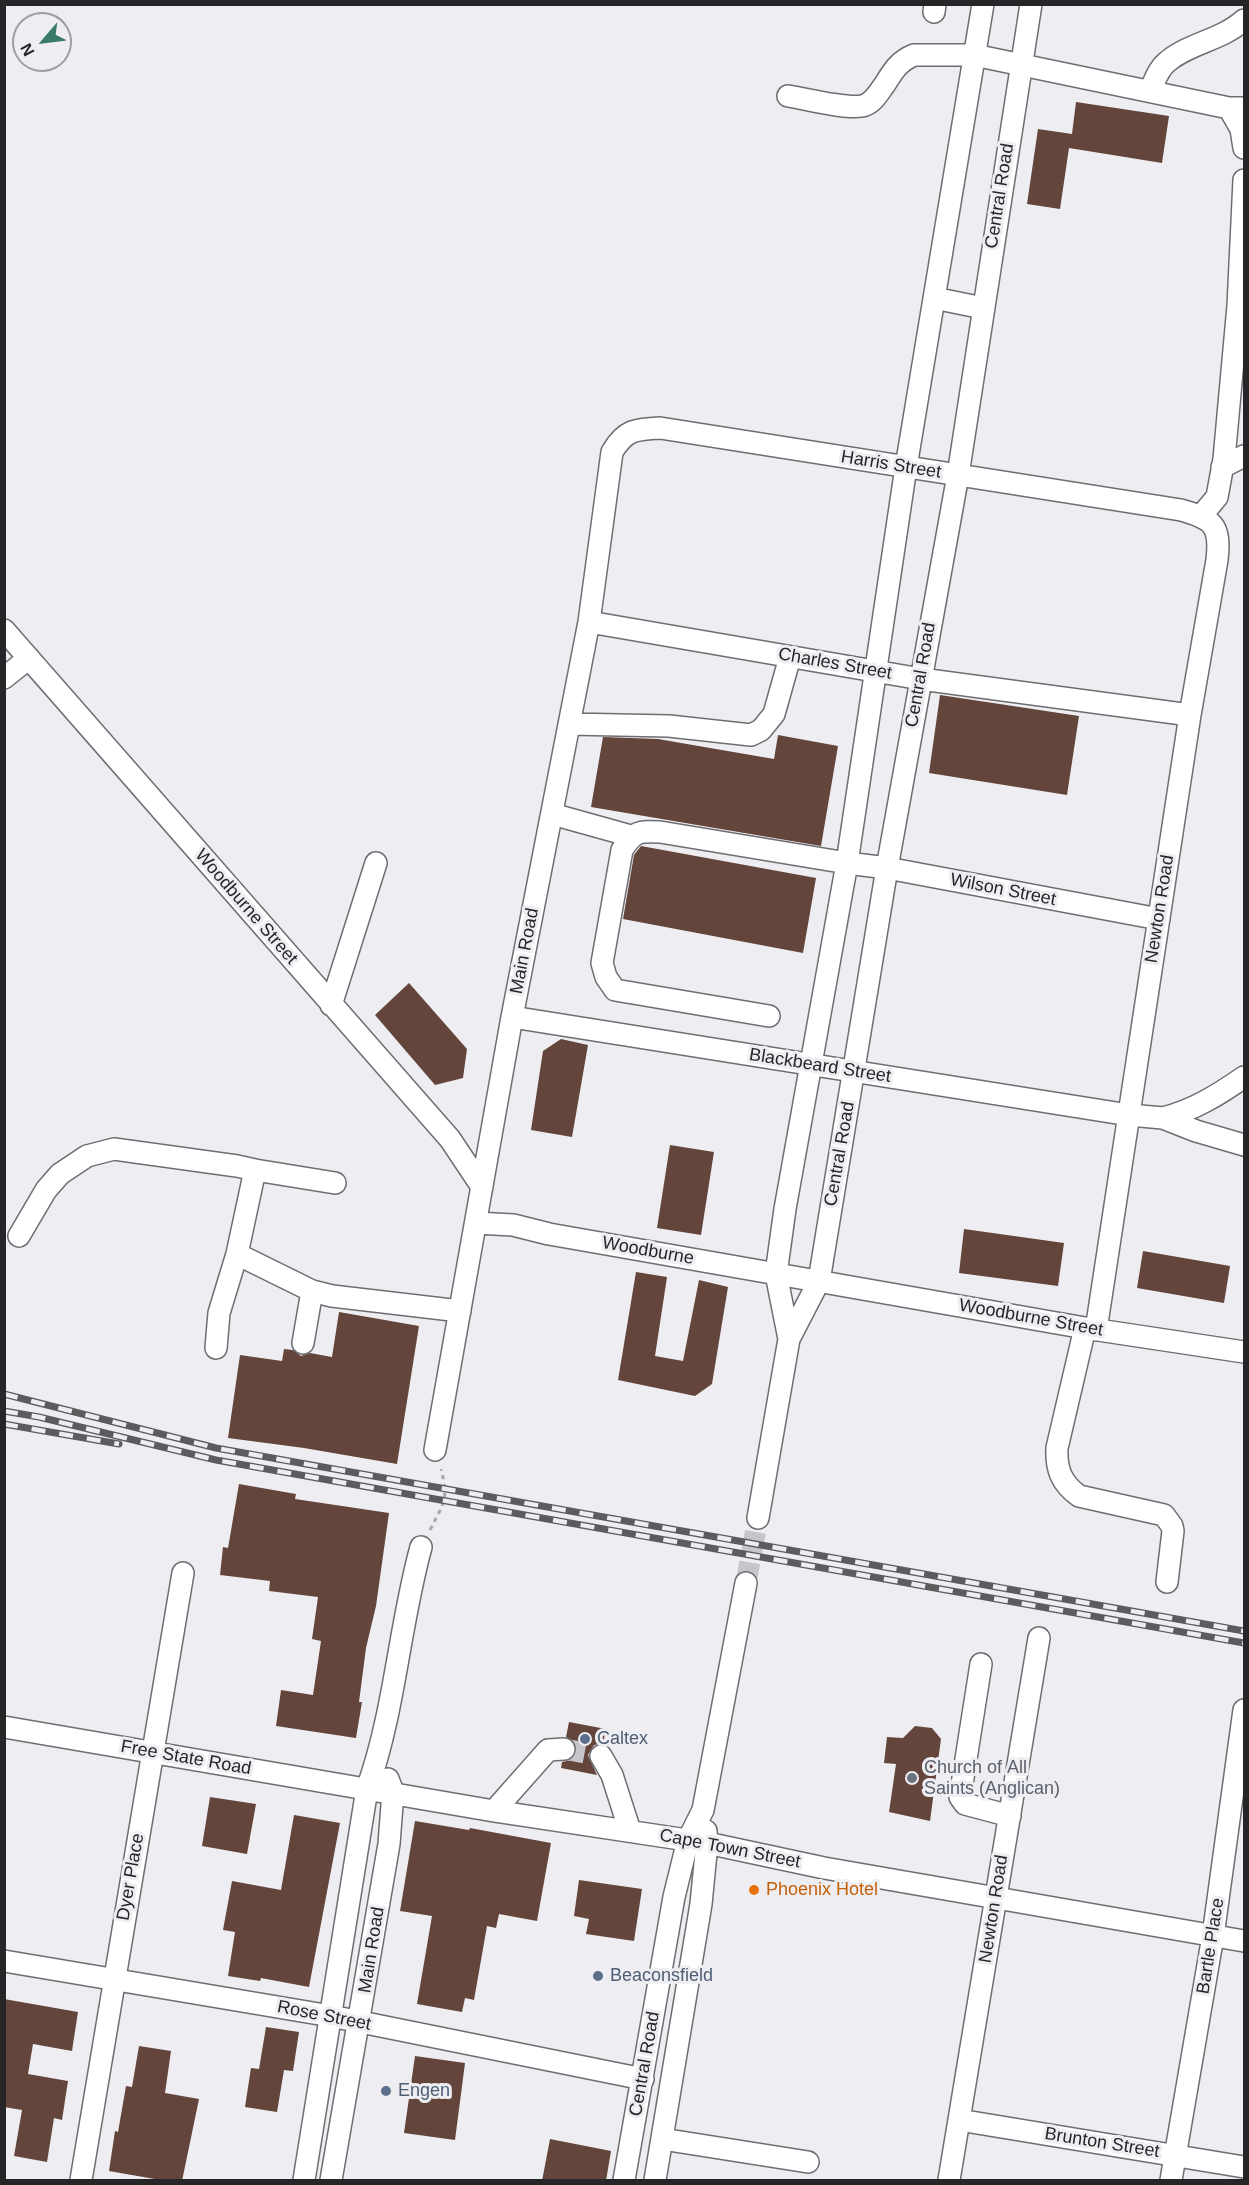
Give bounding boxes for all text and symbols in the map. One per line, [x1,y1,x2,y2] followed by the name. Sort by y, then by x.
[12,12,72,72] north arrow
[17,41,38,59] text: N
[981,142,1019,250] street label: Central Road
[839,446,943,484] street label: Harris Street
[901,621,941,729] street label: Central Road
[776,643,894,685] street label: Charles Street
[190,845,302,969] street label: Woodburne Street
[1141,853,1179,965] street label: Newton Road
[948,869,1058,911] street label: Wilson Street
[506,906,544,996] street label: Main Road
[748,1044,892,1088] street label: Blackbeard Street
[820,1100,860,1208] street label: Central Road
[600,1232,696,1270] street label: Woodburne
[957,1295,1105,1341] street label: Woodburne Street
[597,1728,648,1750] place label: Caltex
[578,1732,592,1746] marker: Caltex
[119,1736,253,1780] street label: Free State Road
[924,1757,1060,1800] place label: Church of All Saints (Anglican)
[905,1771,919,1785] marker: Church of All Saints (Anglican)
[658,1825,802,1873] street label: Cape Town Street
[113,1832,149,1922] street label: Dyer Place
[975,1853,1013,1965] street label: Newton Road
[766,1879,878,1901] place label: Phoenix Hotel
[747,1883,761,1897] marker: Phoenix Hotel
[1193,1896,1229,1996] street label: Bartle Place
[355,1905,389,1995] street label: Main Road
[610,1965,713,1987] place label: Beaconsfield
[591,1969,605,1983] marker: Beaconsfield
[275,1996,373,2036] street label: Rose Street
[625,2010,665,2118] street label: Central Road
[398,2080,450,2102] place label: Engen
[379,2084,393,2098] marker: Engen
[1043,2123,1161,2163] street label: Brunton Street

